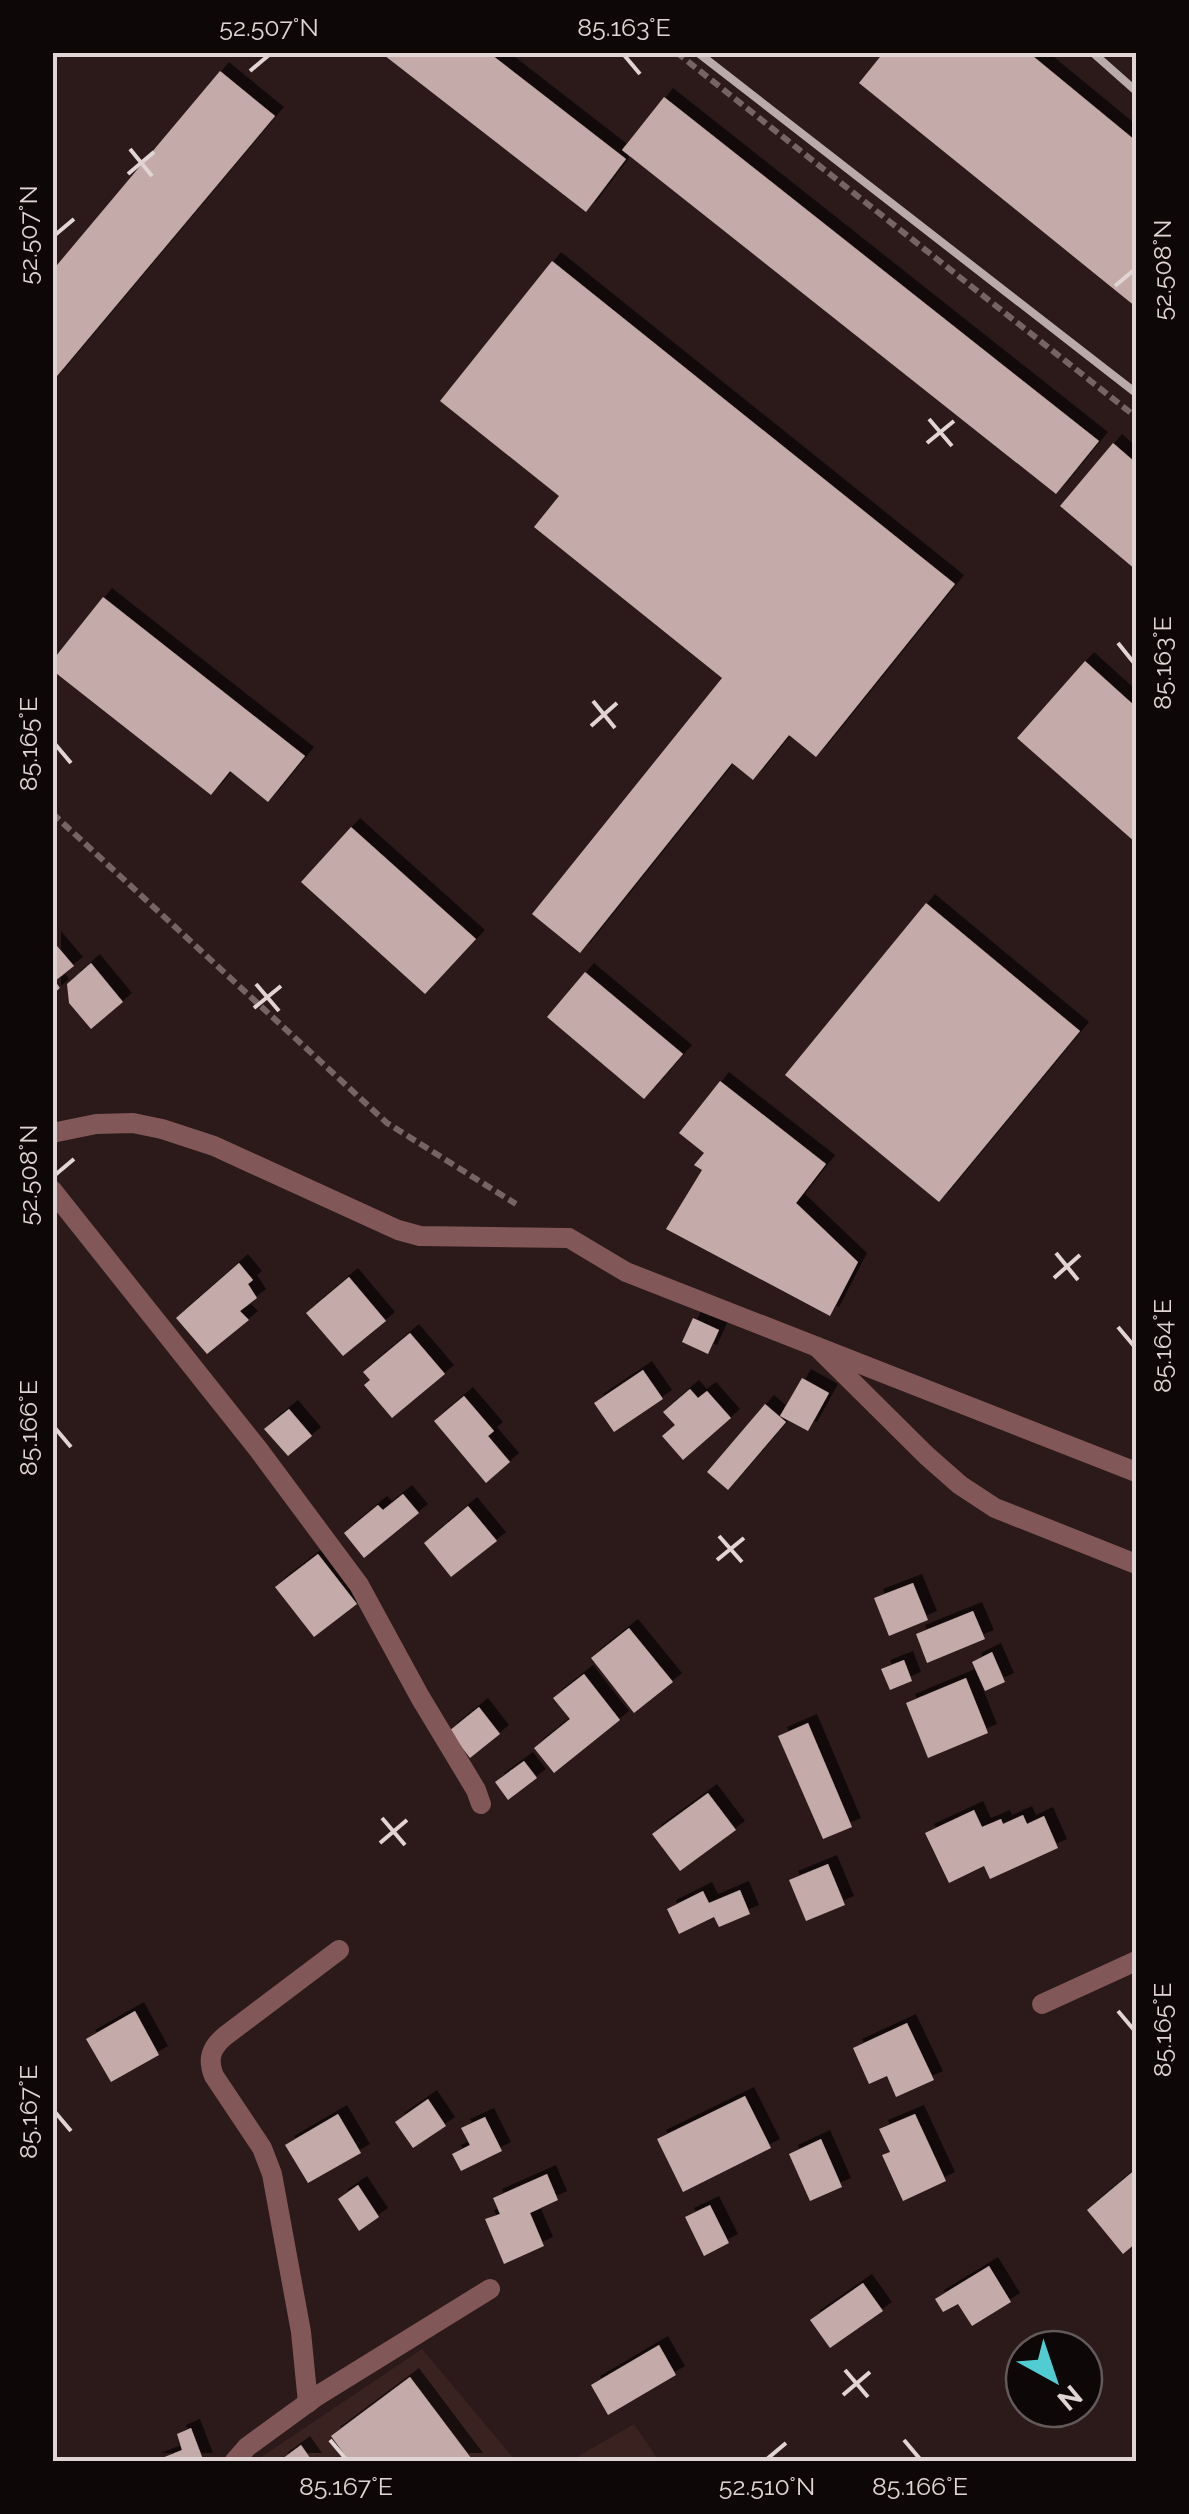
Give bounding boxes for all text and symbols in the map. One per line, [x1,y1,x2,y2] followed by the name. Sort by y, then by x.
[219,12,319,42] text: 52.507°N
[577,12,671,42] text: 85.163°E
[13,185,43,285] text: 52.507°N
[1147,219,1177,321] text: 52.508°N
[1147,616,1177,710] text: 85.163°E
[13,697,43,791] text: 85.165°E
[13,1124,43,1226] text: 52.508°N
[1147,1299,1177,1393] text: 85.164°E
[13,1380,43,1476] text: 85.166°E
[1147,1983,1177,2077] text: 85.165°E
[13,2065,43,2159] text: 85.167°E
[1004,2329,1104,2429] north arrow
[1051,2378,1089,2417] text: N
[299,2471,393,2501] text: 85.167°E
[719,2471,815,2501] text: 52.510°N
[872,2471,968,2501] text: 85.166°E

